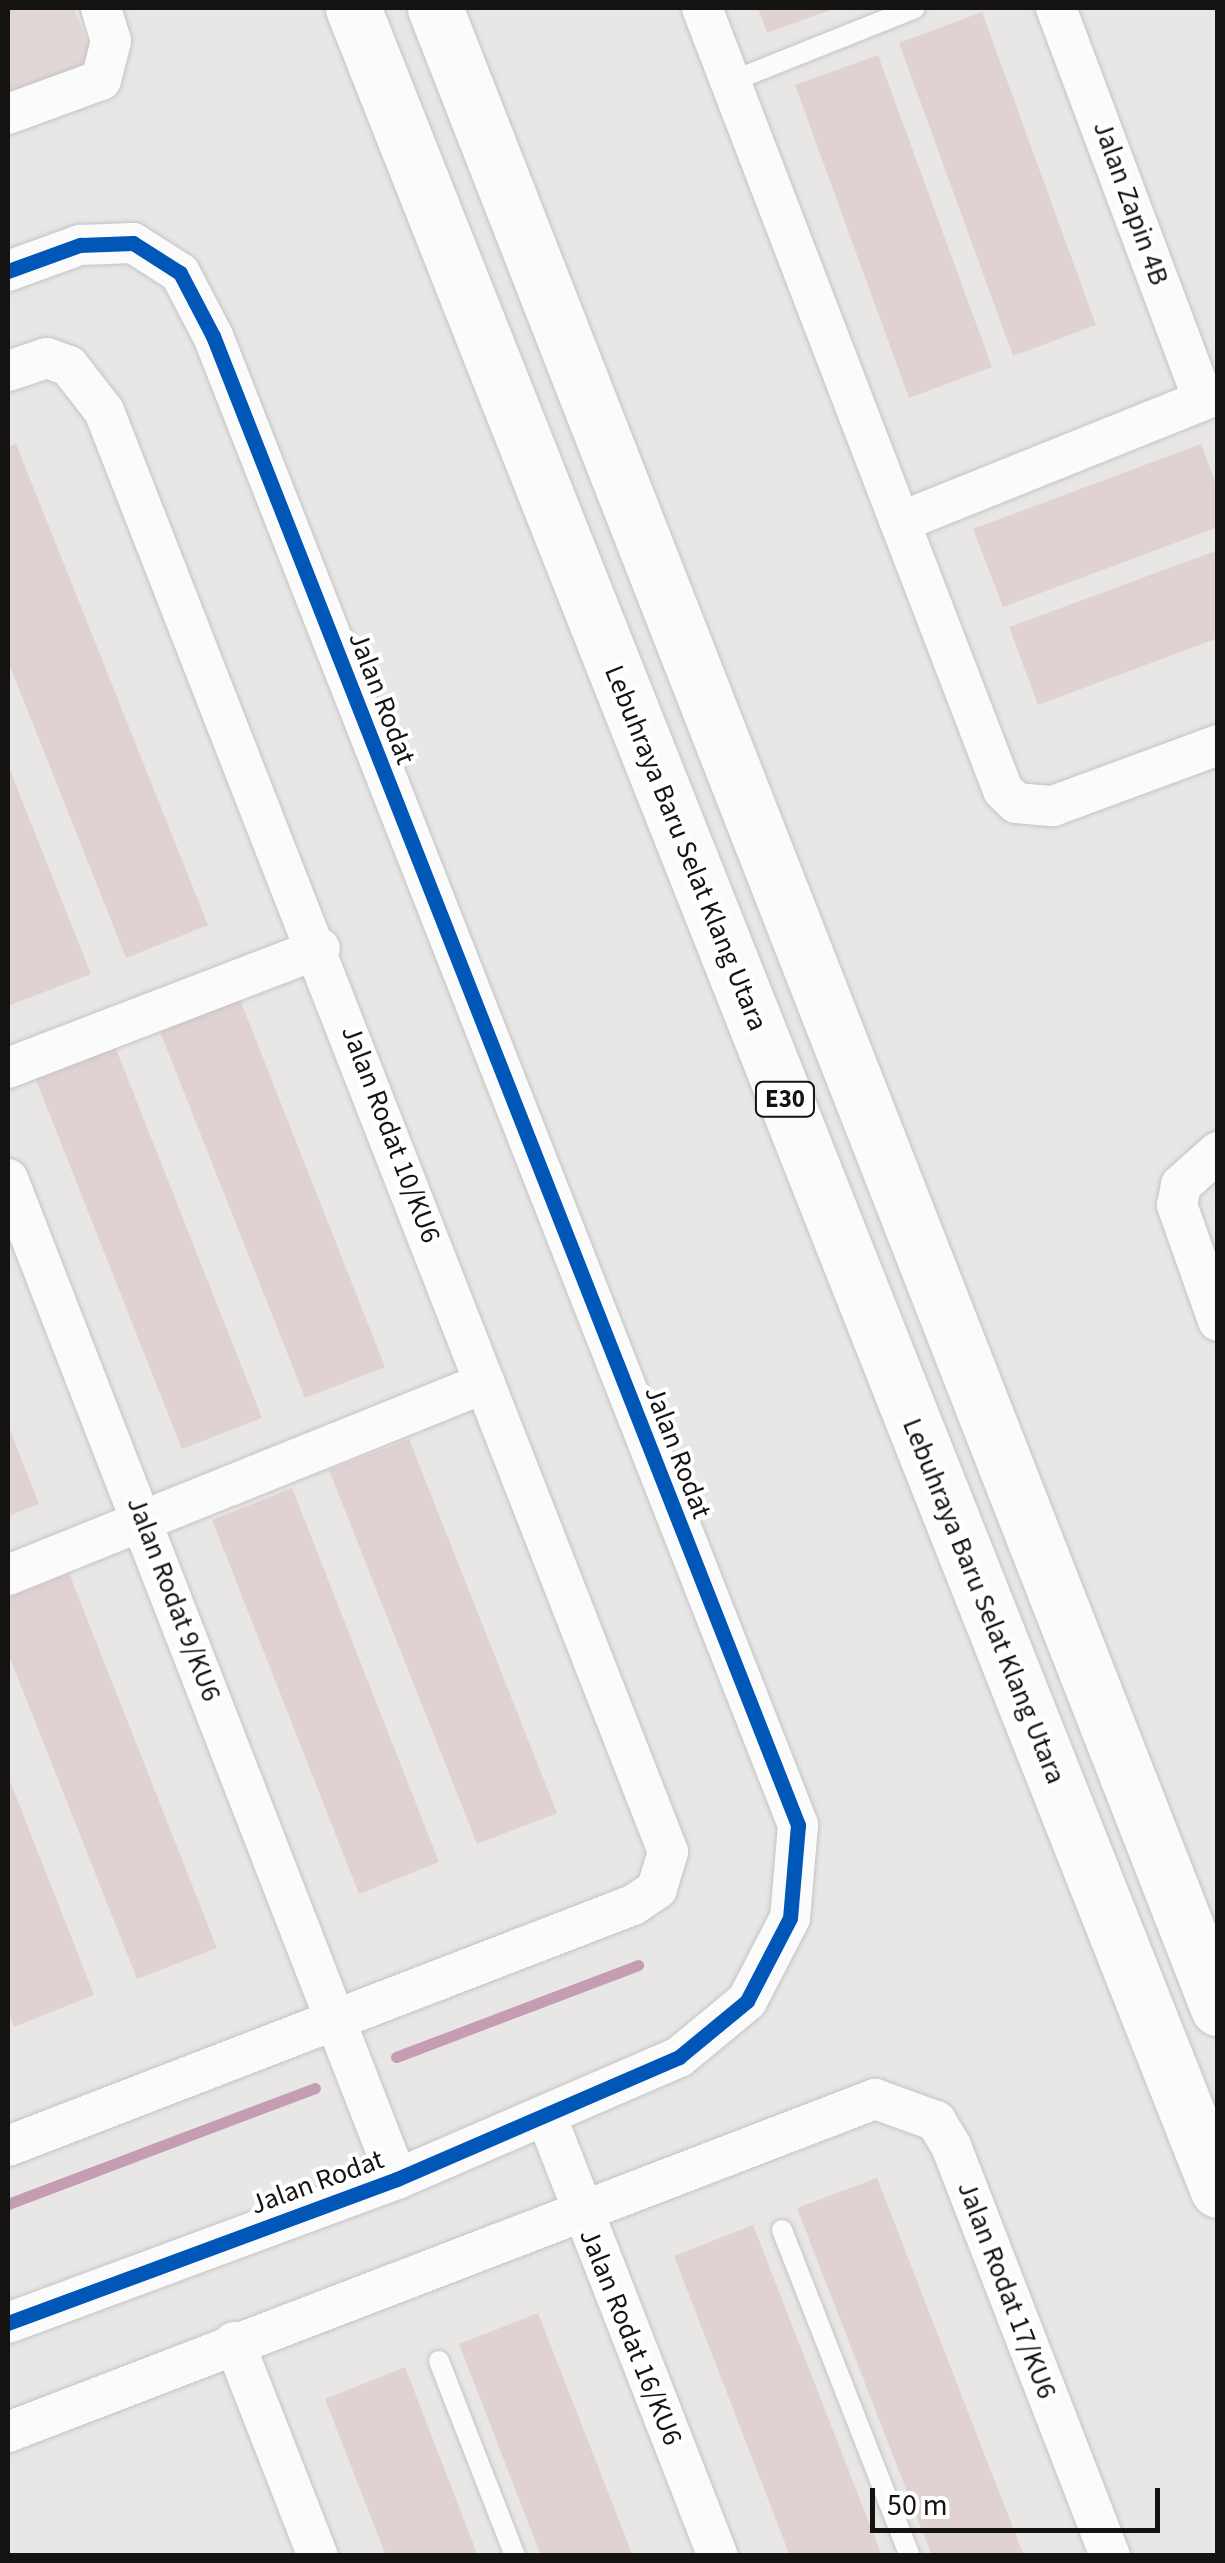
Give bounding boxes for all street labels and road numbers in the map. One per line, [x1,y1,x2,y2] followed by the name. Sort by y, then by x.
[1086,116,1176,290] street label: Jalan Zapin 4B
[341,627,423,769] street label: Jalan Rodat
[597,660,775,1036] street label: Lebuhraya Baru Selat Klang Utara
[334,1020,448,1248] street label: Jalan Rodat 10/KU6
[752,1079,818,1119] road number: E30
[637,1381,719,1523] street label: Jalan Rodat
[895,1413,1073,1789] street label: Lebuhraya Baru Selat Klang Utara
[120,1492,228,1706] street label: Jalan Rodat 9/KU6
[246,2142,388,2222] street label: Jalan Rodat
[950,2176,1064,2404] street label: Jalan Rodat 17/KU6
[572,2224,690,2450] street label: Jalan Rodat 16/KU6

